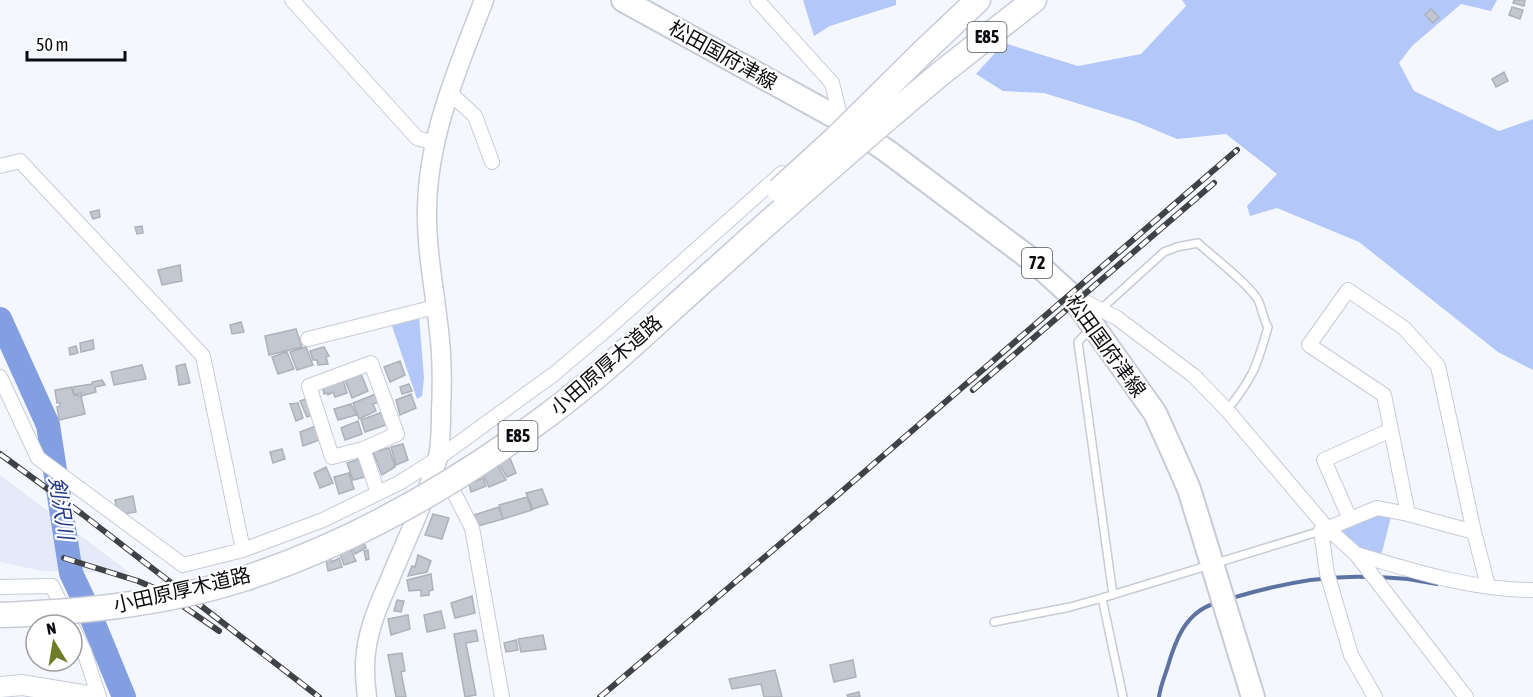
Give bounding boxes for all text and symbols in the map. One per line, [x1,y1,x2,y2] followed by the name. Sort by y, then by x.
[665,15,781,94] street label: 松田国府津線
[968,22,1006,52] road number: E85
[27,24,124,62] scale bar
[36,34,68,55] text: 50 m
[1022,248,1052,278] road number: 72
[1062,290,1151,401] street label: 松田国府津線
[545,310,666,419] street label: 小田原厚木道路
[498,421,538,451] road number: E85
[45,475,79,543] water label: 剣沢川
[111,563,253,616] street label: 小田原厚木道路
[24,613,84,673] north arrow
[45,619,57,638] text: N

